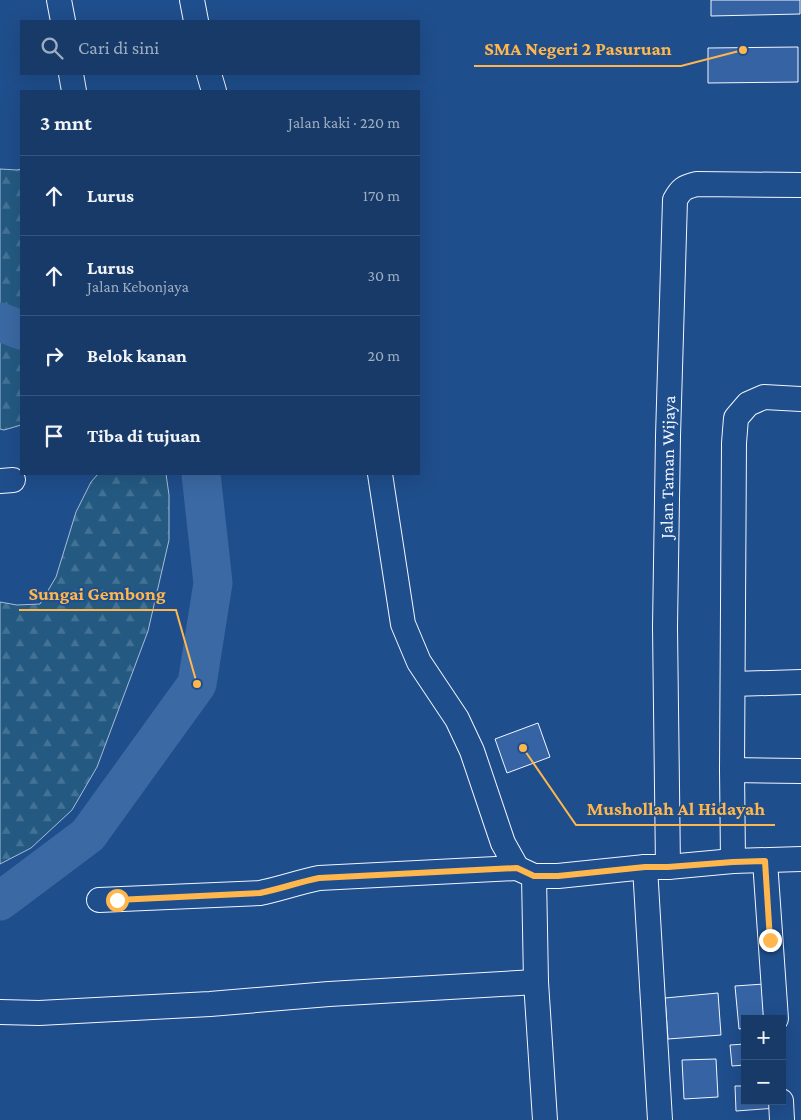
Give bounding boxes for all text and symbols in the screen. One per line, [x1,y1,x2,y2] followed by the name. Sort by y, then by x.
[20,20,420,75] search box
[474,32,681,66] callout: SMA Negeri 2 Pasuruan
[38,34,66,62] icon: search
[78,37,159,58] text: Cari di sini
[484,38,672,59] text: SMA Negeri 2 Pasuruan
[40,111,92,135] text: 3 mnt
[288,114,400,131] text: Jalan kaki · 220 m
[40,182,68,210] icon: ahead
[87,185,134,206] text: Lurus
[363,187,400,204] text: 170 m
[87,257,134,278] text: Lurus
[40,262,68,290] icon: ahead
[368,267,400,284] text: 30 m
[87,278,189,295] text: Jalan Kebonjaya
[40,342,68,370] icon: right
[87,345,187,366] text: Belok kanan
[367,347,400,364] text: 20 m
[656,395,679,541] street label: Jalan Taman Wijaya
[40,422,68,450] icon: arrive
[87,425,201,446] text: Tiba di tujuan
[19,576,176,610] callout: Sungai Gembong
[28,583,166,604] text: Sungai Gembong
[576,791,775,825] callout: Mushollah Al Hidayah
[587,798,765,819] text: Mushollah Al Hidayah
[106,889,129,912] route start
[759,929,782,952] route end
[741,1015,786,1105] map controls
[741,1015,786,1060] button: +
[741,1060,786,1105] button: −

